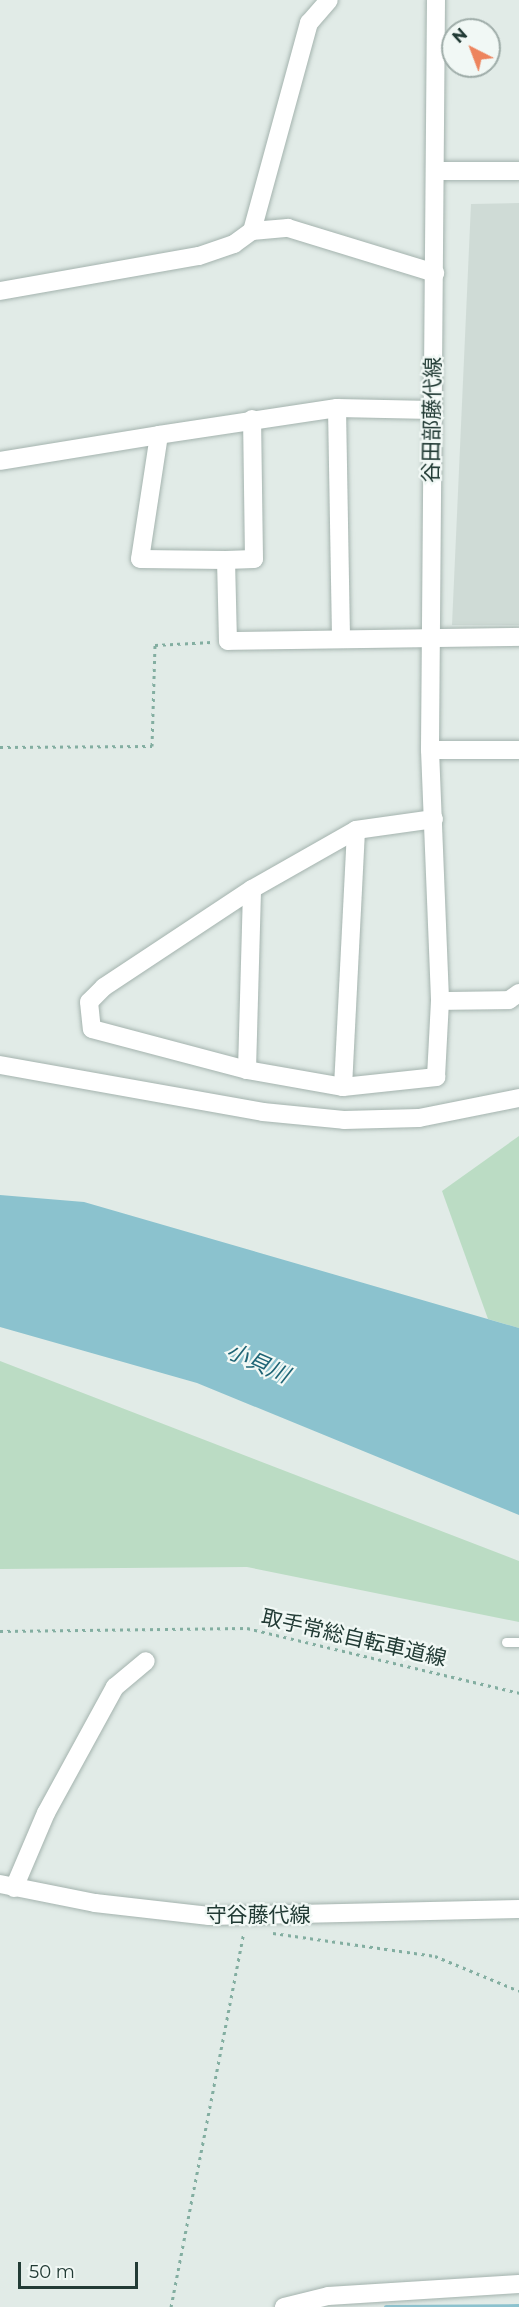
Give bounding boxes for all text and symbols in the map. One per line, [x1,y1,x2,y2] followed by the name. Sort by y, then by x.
[441,18,501,78] north arrow
[449,24,471,47] text: N
[418,357,446,483] street label: 谷田部藤代線
[222,1338,294,1388] water label: 小貝川
[259,1604,449,1672] street label: 取手常総自転車道線
[206,1902,310,1928] street label: 守谷藤代線
[21,2250,141,2288] scale bar
[29,2261,75,2283] text: 50 m

